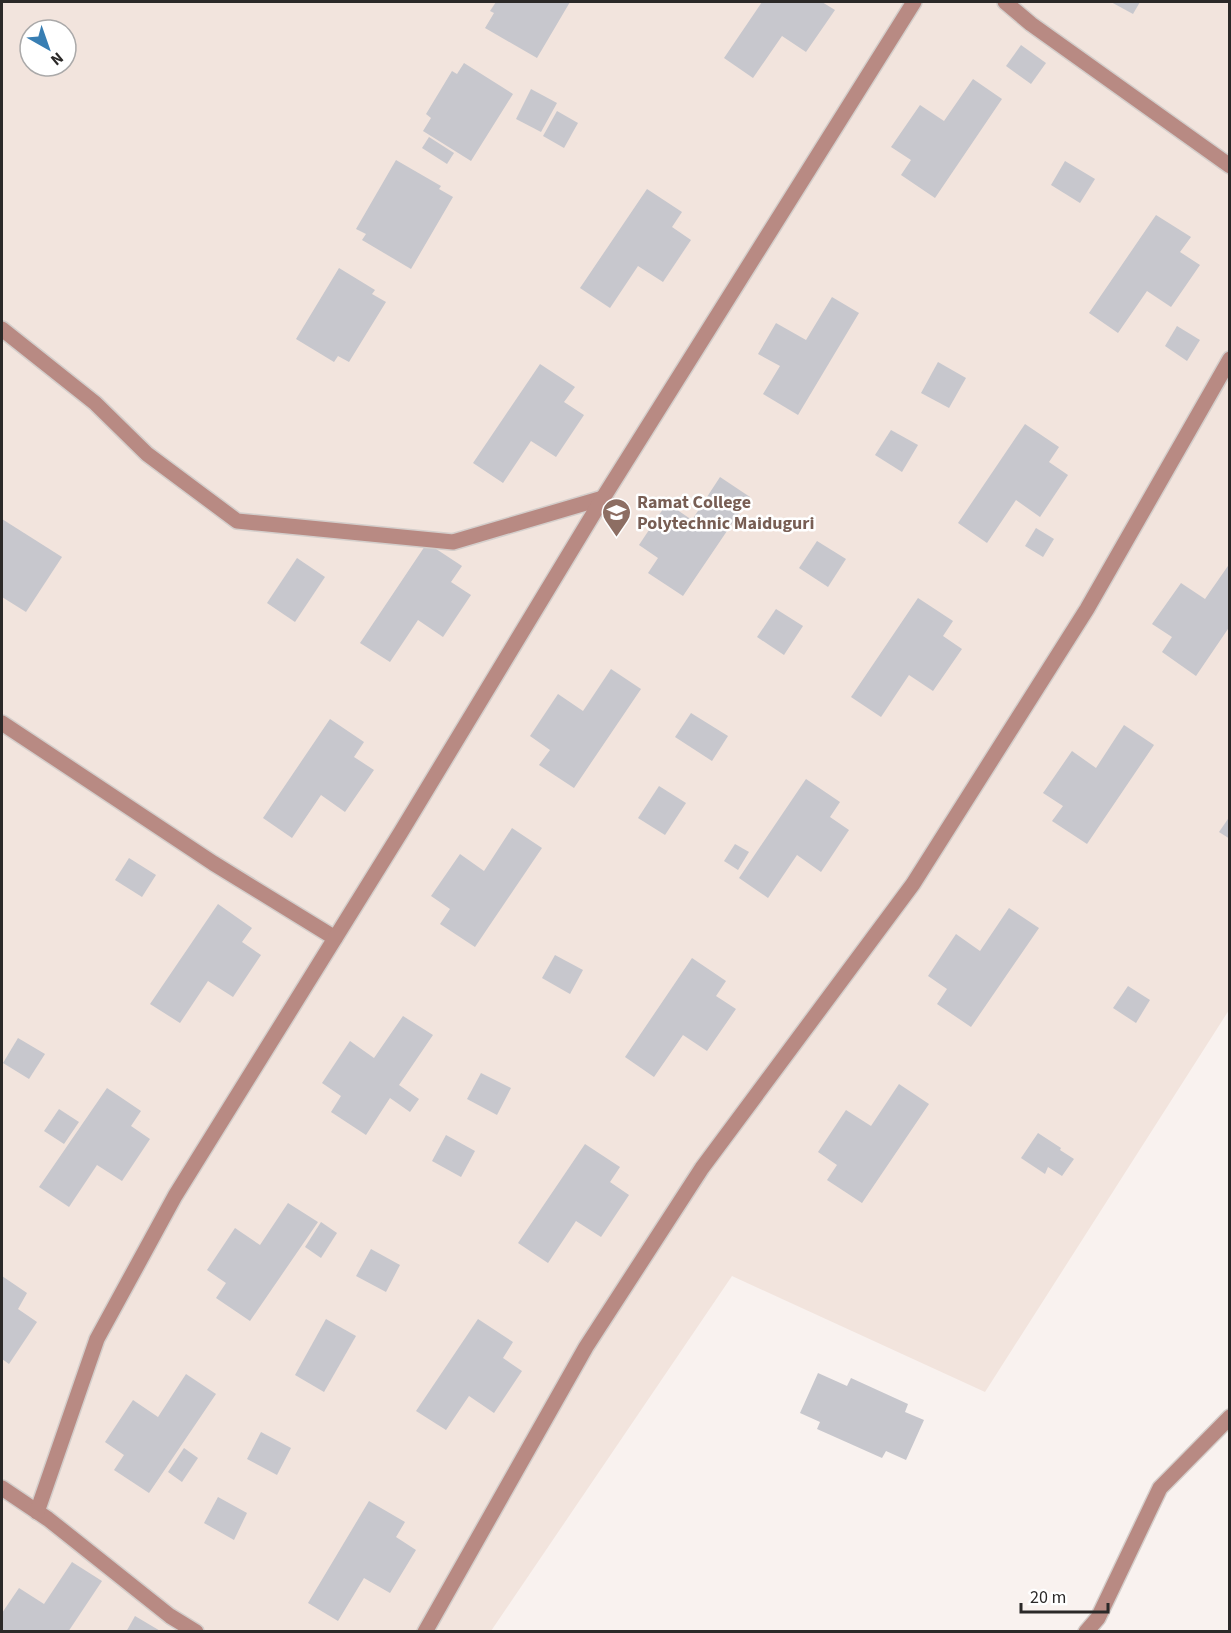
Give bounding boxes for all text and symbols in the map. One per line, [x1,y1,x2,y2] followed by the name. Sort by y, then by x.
[18,18,78,78] north arrow
[46,47,68,71] text: N
[637,490,814,536] place label: Ramat College Polytechnic Maiduguri
[600,496,632,538] school or university icon: Ramat College Polytechnic Maiduguri
[1021,1576,1108,1614] scale bar
[1030,1585,1066,1610] text: 20 m

